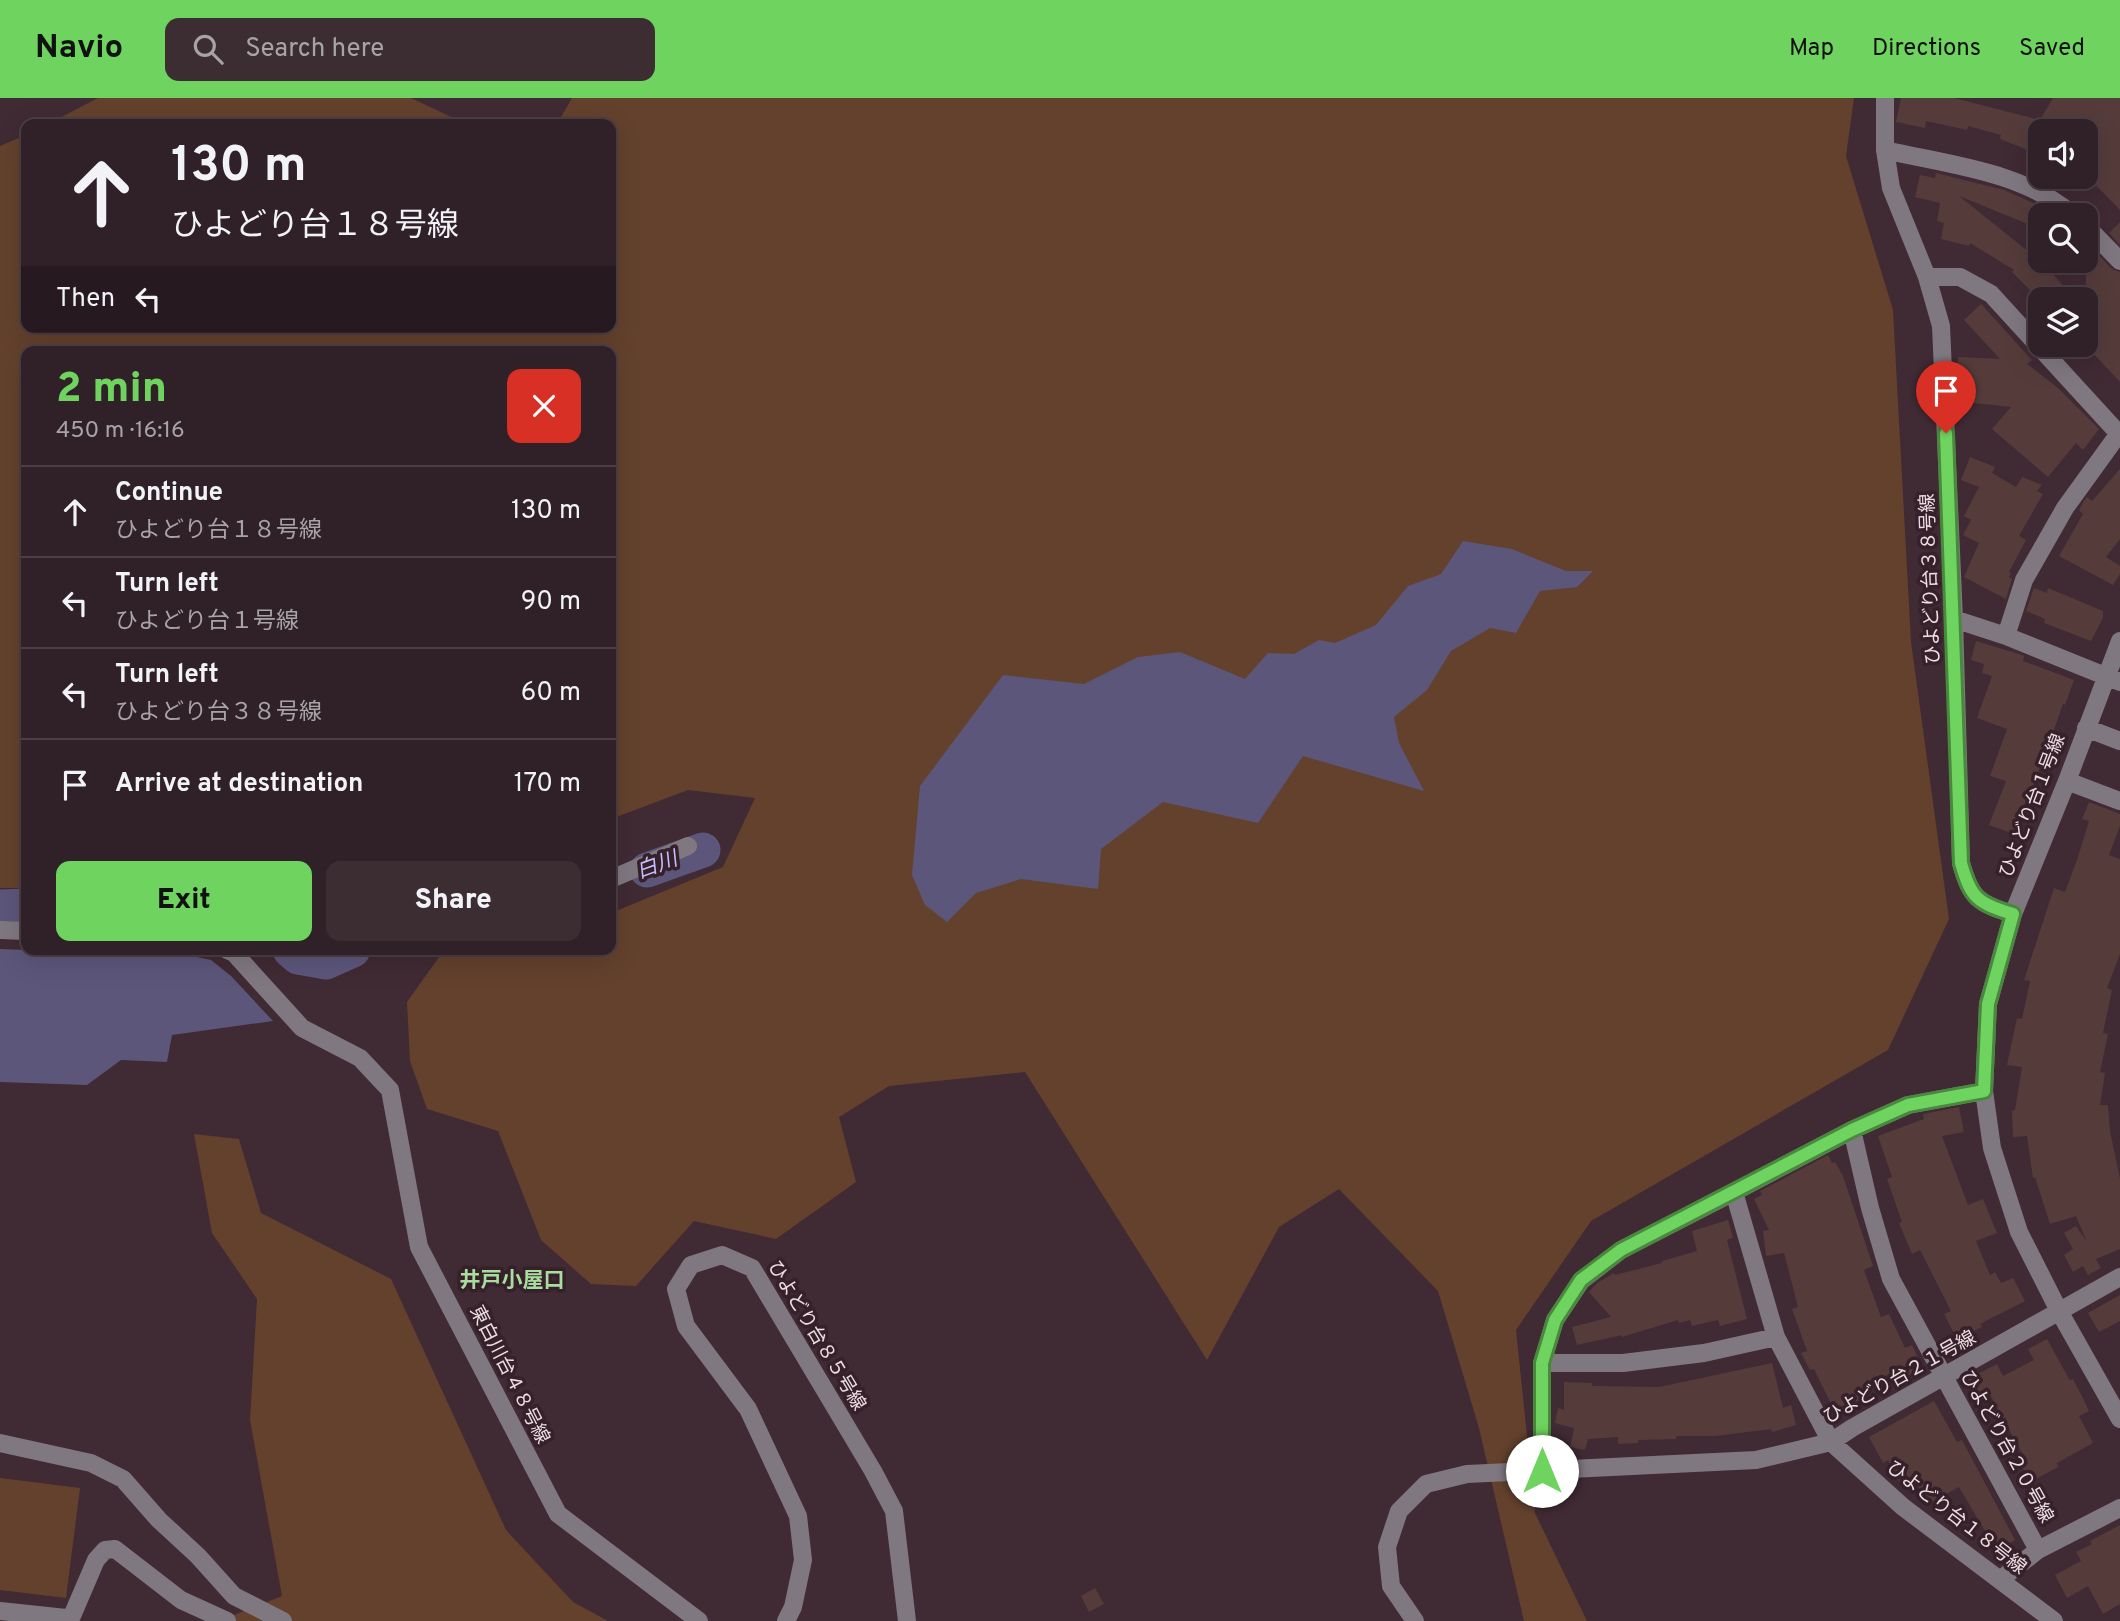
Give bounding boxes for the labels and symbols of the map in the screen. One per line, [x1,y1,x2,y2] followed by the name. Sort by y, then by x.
[1916,361,1976,433] pin
[1916,493,1946,665] street label: ひよどり台３８号線
[1995,731,2071,881] street label: ひよどり台１号線
[633,845,683,886] water label: 白川
[762,1257,870,1415] street label: ひよどり台８５号線
[460,1268,565,1295] district label: 井戸小屋口
[464,1302,554,1448] street label: 東白川台４８号線
[1819,1326,1981,1430] street label: ひよどり台２１号線
[1954,1366,2058,1528] street label: ひよどり台２０号線
[1505,1434,1579,1508] position arrow
[1881,1456,2031,1580] street label: ひよどり台１８号線

